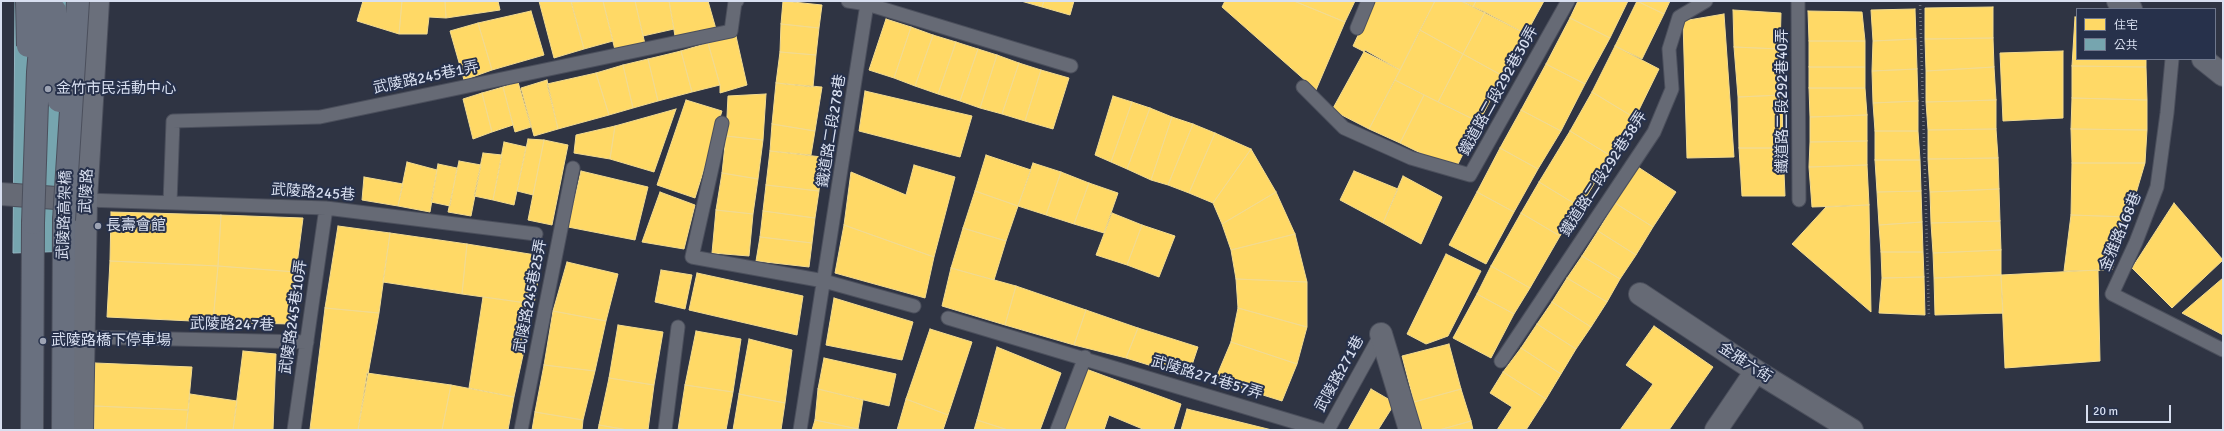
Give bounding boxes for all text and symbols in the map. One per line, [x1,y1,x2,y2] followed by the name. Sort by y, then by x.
[2076,8,2216,60] legend
[2114,18,2138,33] text: 住宅
[1456,23,1542,159] street label: 鐵道路二段292巷30弄
[1774,28,1792,174] street label: 鐵道路二段292巷40弄
[2114,38,2138,53] text: 公共
[372,58,480,98] street label: 武陵路245巷1弄
[814,73,850,189] street label: 鐵道路二段278巷
[56,80,176,98] place label: 金竹市民活動中心
[43,84,53,94] marker: 金竹市民活動中心
[1557,108,1651,240] street label: 鐵道路二段292巷38弄
[77,168,97,214] street label: 武陵路
[54,170,76,260] street label: 武陵路高架橋
[270,181,356,205] street label: 武陵路245巷
[2096,190,2146,274] street label: 金雅路168巷
[106,217,166,235] place label: 長壽會館
[93,221,103,231] marker: 長壽會館
[511,238,551,354] street label: 武陵路245巷25弄
[277,259,311,375] street label: 武陵路245巷10弄
[190,315,274,335] street label: 武陵路247巷
[51,332,171,350] place label: 武陵路橋下停車場
[1312,333,1368,415] street label: 武陵路271巷
[38,336,48,346] marker: 武陵路橋下停車場
[1715,339,1775,387] street label: 金雅六街
[1149,353,1265,403] street label: 武陵路271巷57弄
[2088,397,2173,423] scale bar
[2093,404,2118,419] text: 20 m

